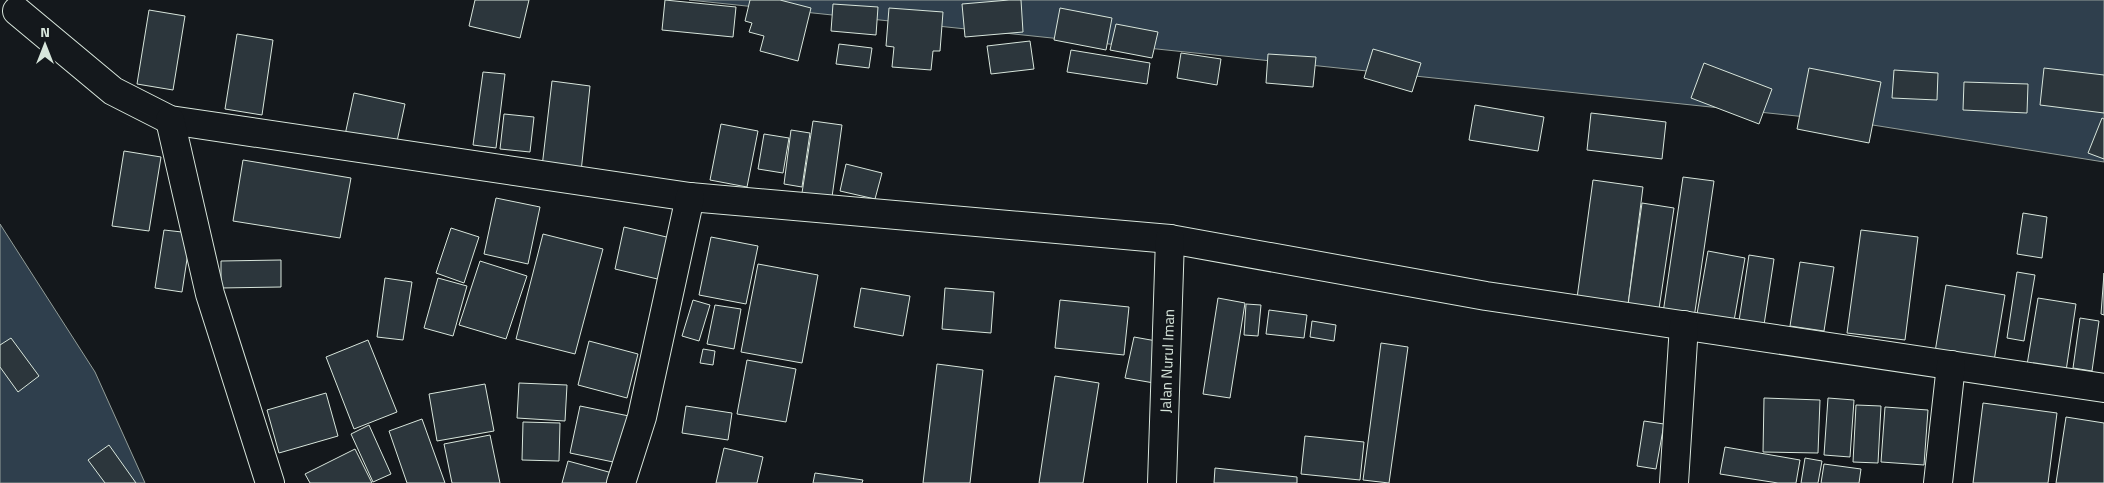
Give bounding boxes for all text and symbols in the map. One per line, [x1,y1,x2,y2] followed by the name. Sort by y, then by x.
[20,20,70,70] north arrow
[40,21,50,42] text: N
[1154,309,1180,413] street label: Jalan Nurul Iman

